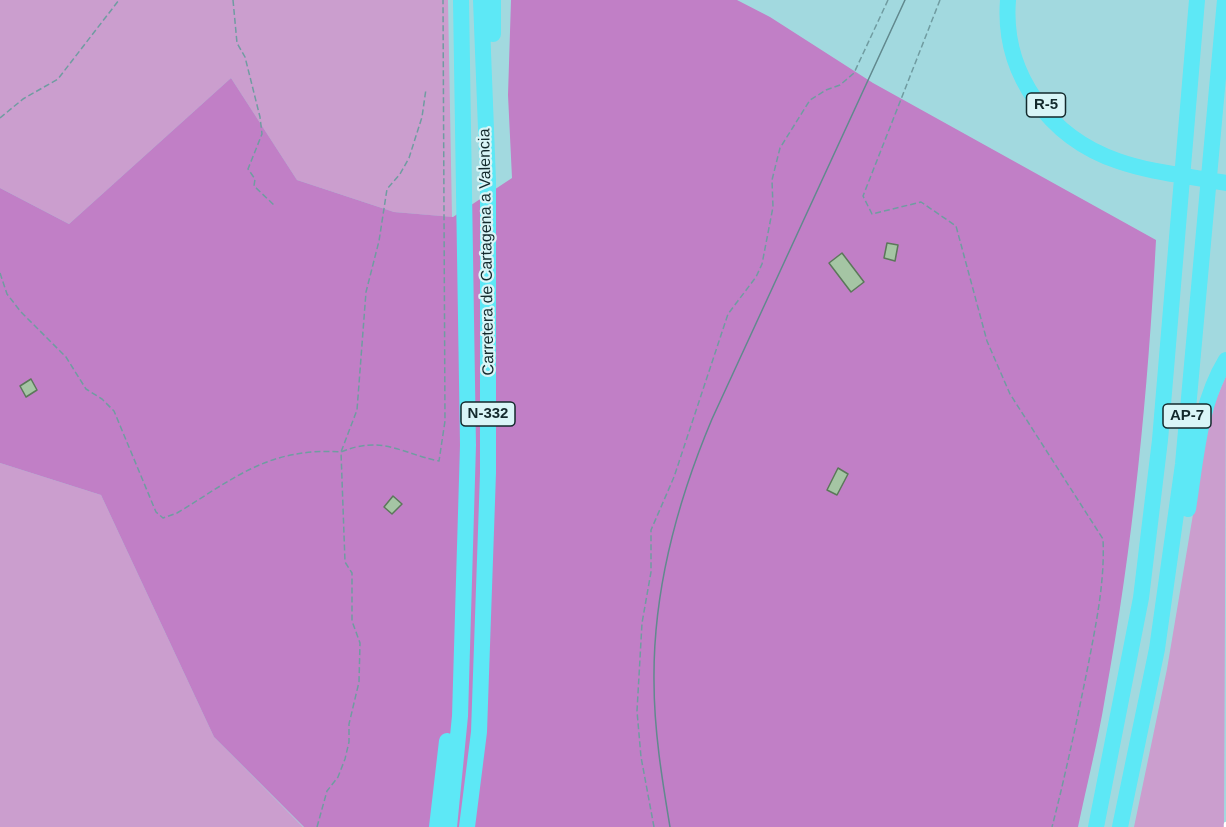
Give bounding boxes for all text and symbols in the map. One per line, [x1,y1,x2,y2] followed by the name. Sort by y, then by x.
[1026,93,1066,117] road number: R-5
[475,128,499,376] street label: Carretera de Cartagena a Valencia
[461,402,515,426] road number: N-332
[1163,404,1211,428] road number: AP-7

